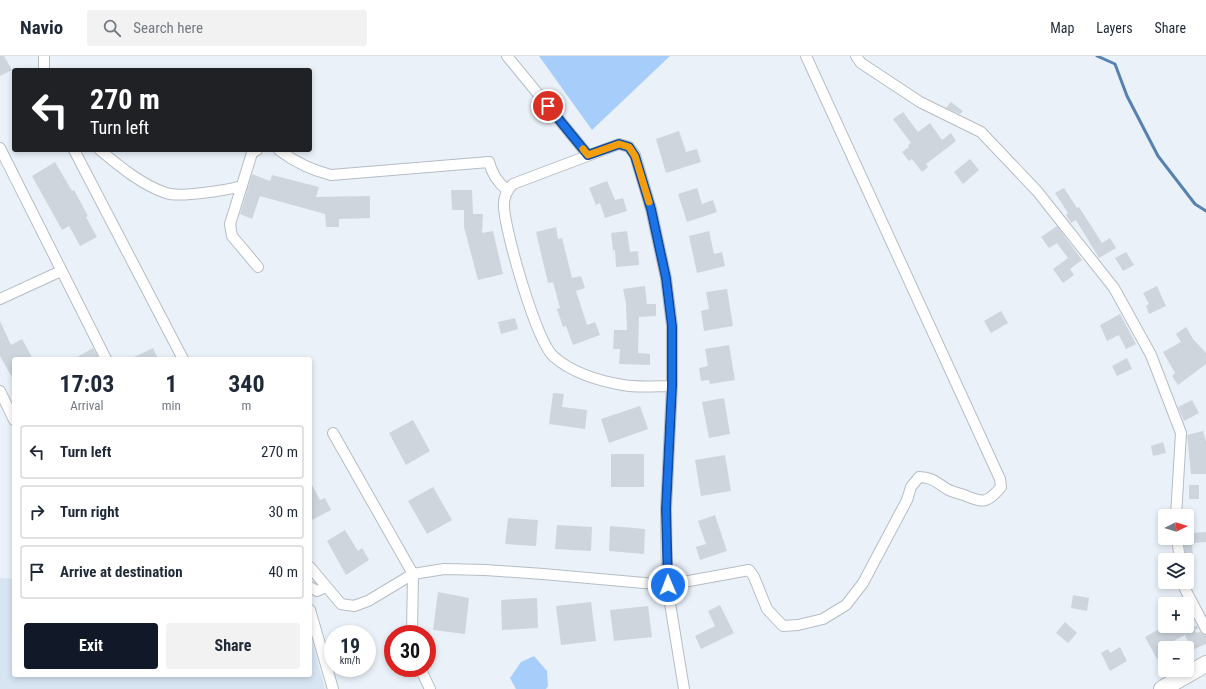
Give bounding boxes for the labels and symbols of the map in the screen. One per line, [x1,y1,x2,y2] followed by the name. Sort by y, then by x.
[531,89,565,123] pin
[1158,509,1194,545] north arrow
[647,564,689,606] position arrow
[384,625,436,677] speed limit sign: 30

